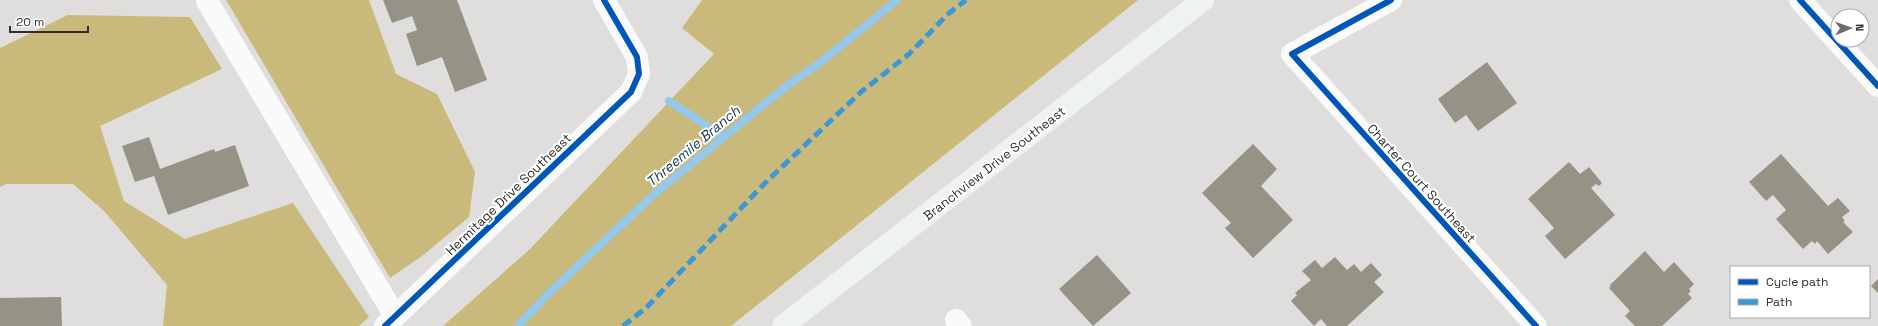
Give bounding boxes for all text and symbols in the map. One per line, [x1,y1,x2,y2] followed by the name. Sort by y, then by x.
[10,8,88,34] scale bar
[1830,8,1870,48] north arrow
[16,14,44,30] text: 20 m
[1853,24,1867,32] text: N
[642,101,744,191] water label: Threemile Branch
[920,103,1069,224] street label: Branchview Drive Southeast
[1364,120,1480,246] street label: Charter Court Southeast
[442,130,575,259] street label: Hermitage Drive Southeast
[1730,266,1870,318] legend
[1766,274,1828,290] text: Cycle path
[1766,294,1792,310] text: Path

